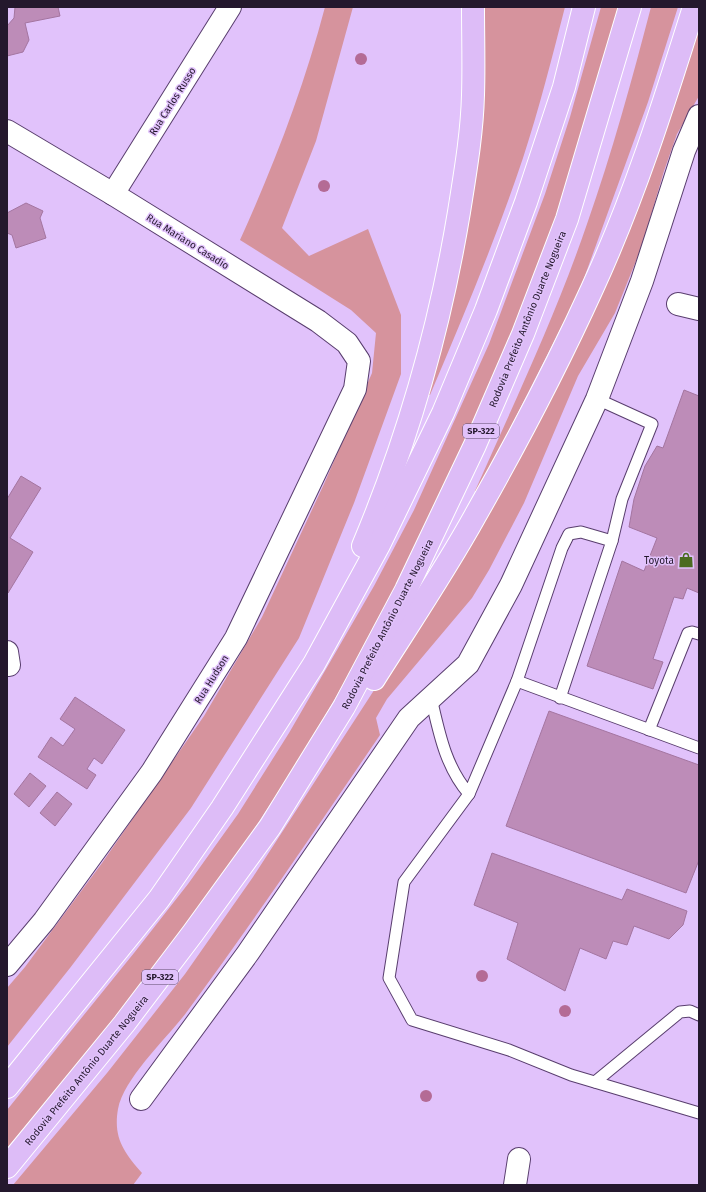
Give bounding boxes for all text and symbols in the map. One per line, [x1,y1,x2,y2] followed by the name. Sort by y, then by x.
[147,65,199,138] street label: Rua Carlos Russo
[144,212,231,272] street label: Rua Mariano Casadio
[487,229,569,409] street label: Rodovia Prefeito Antônio Duarte Nogueira
[463,424,499,438] road number: SP-322
[340,537,436,712] street label: Rodovia Prefeito Antônio Duarte Nogueira
[677,551,695,569] shop icon: Toyota
[644,555,674,567] place label: Toyota
[192,653,231,706] street label: Rua Hudson
[142,970,178,984] road number: SP-322
[23,993,151,1148] street label: Rodovia Prefeito Antônio Duarte Nogueira

